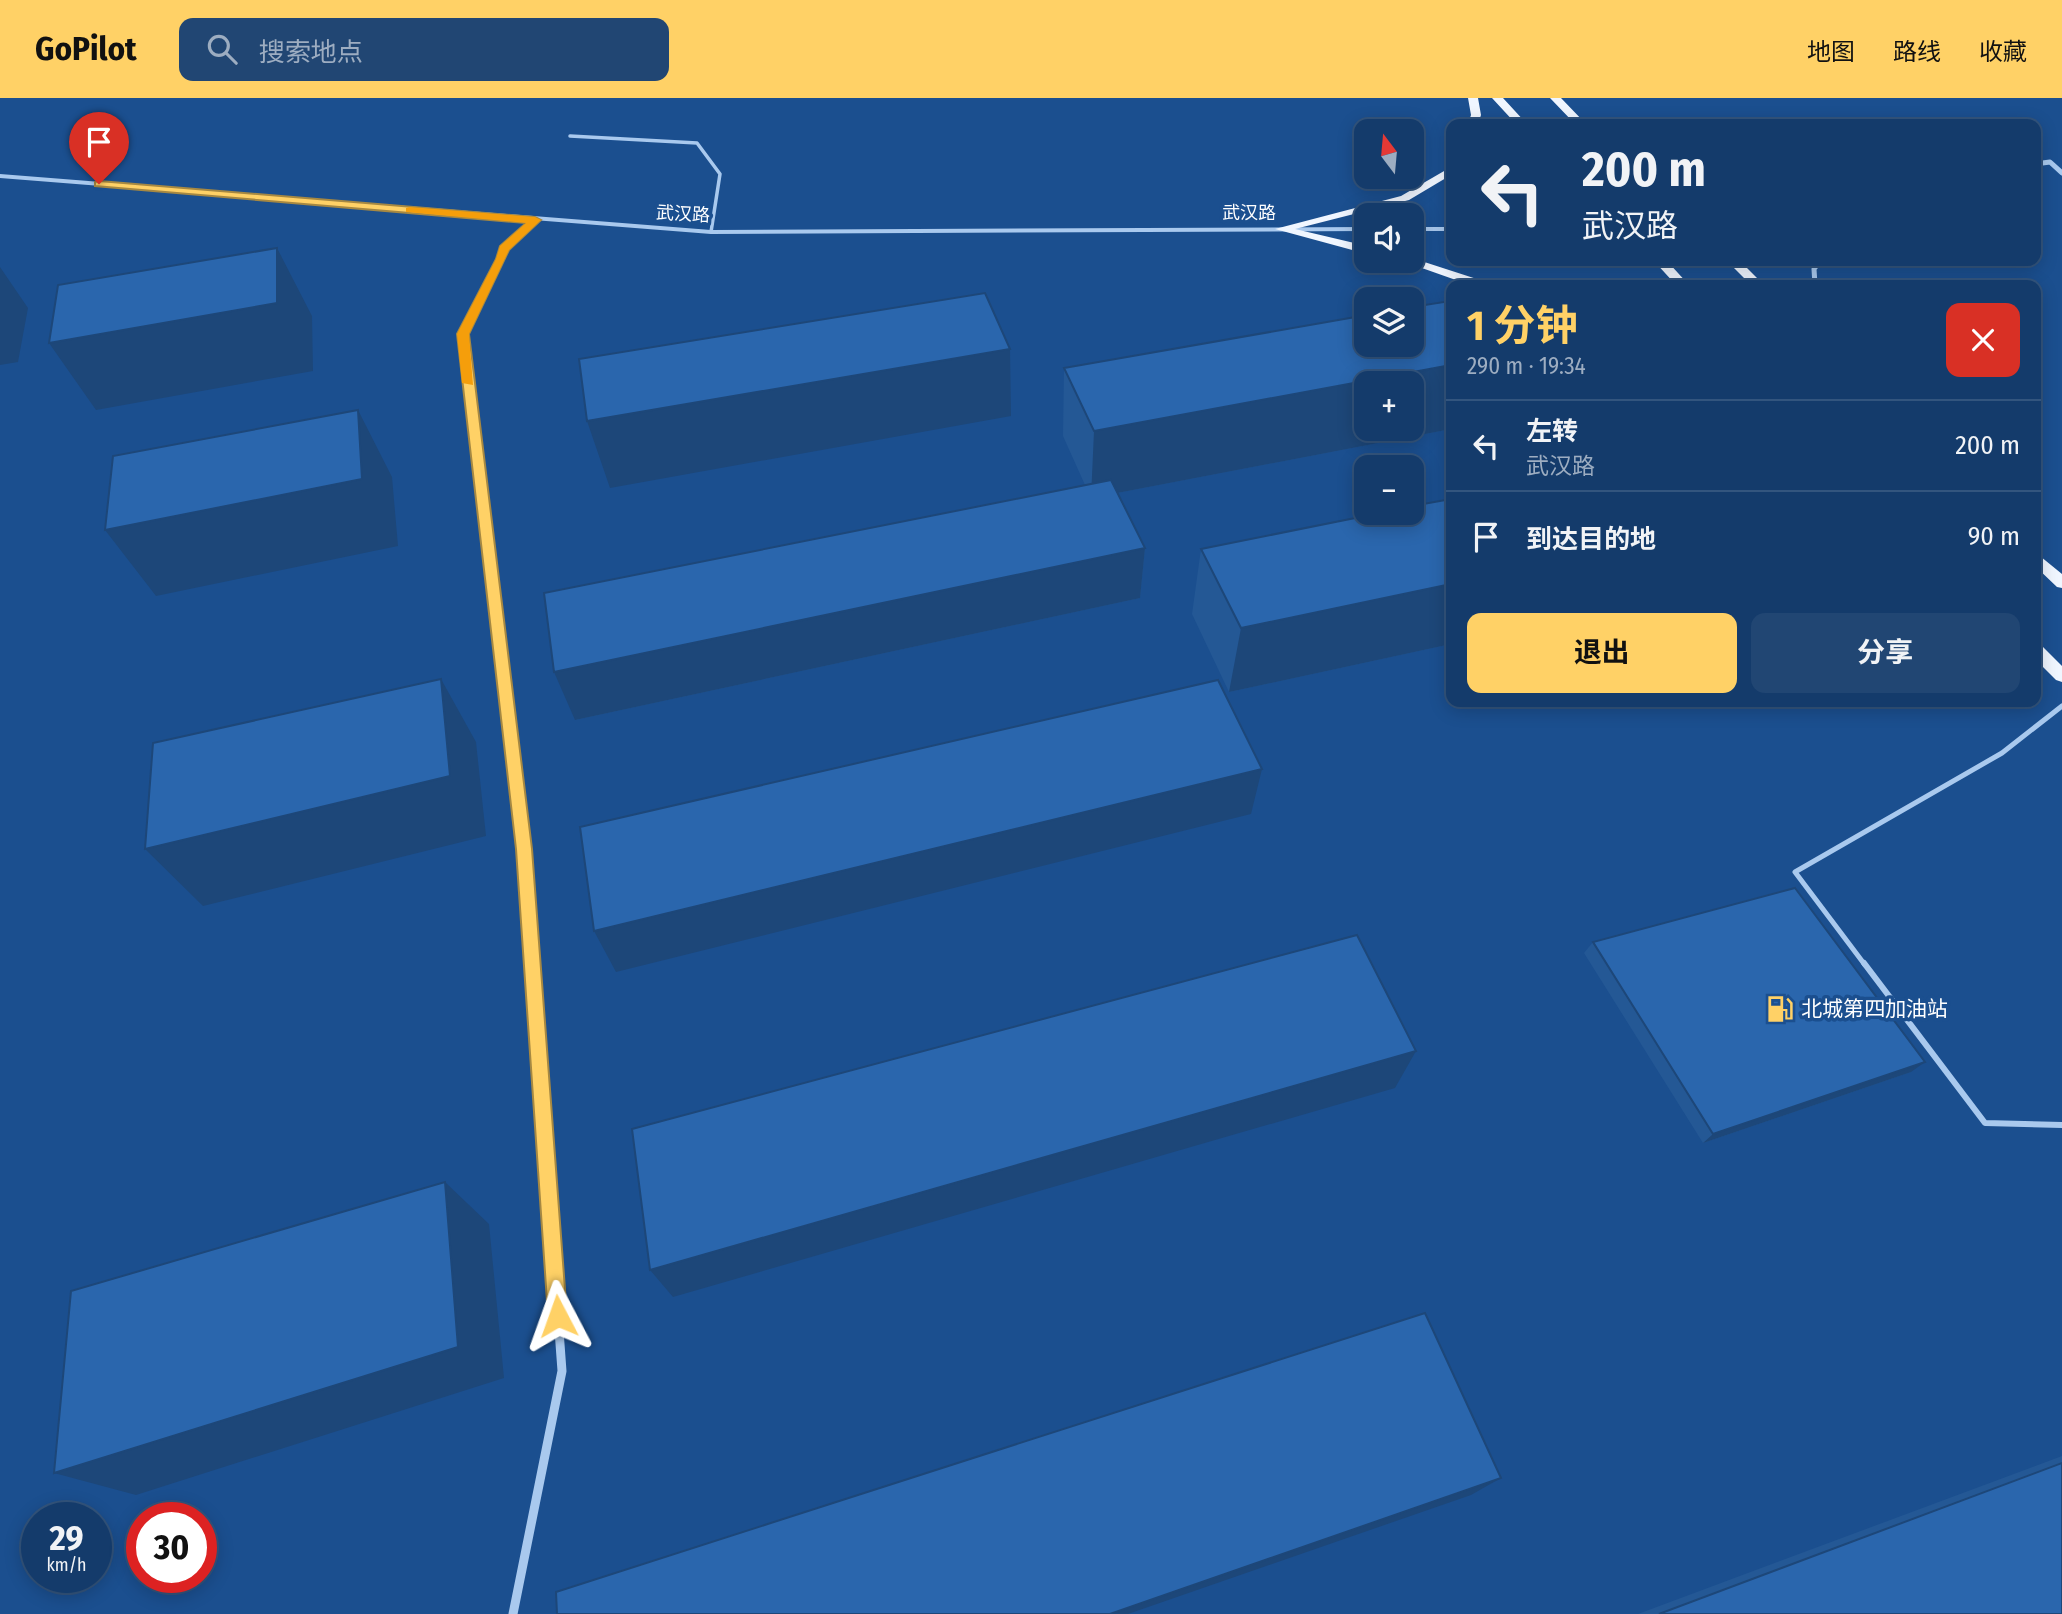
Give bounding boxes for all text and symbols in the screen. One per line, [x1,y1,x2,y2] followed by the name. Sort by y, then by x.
[179,18,669,81] search box
[35,29,137,69] text: GoPilot
[203,30,241,68] icon: search
[259,37,363,68] text: 搜索地点
[1807,38,1855,66] text: 地图
[1893,38,1941,66] text: 路线
[1979,38,2027,66] text: 收藏
[69,112,129,184] pin
[1354,119,1424,189] north arrow
[1354,119,1424,525] map controls
[80,123,118,161] icon: arrive
[1582,140,1706,199] text: 200 m
[1467,147,1558,238] icon: left
[655,202,711,226] street label: 武汉路
[1222,202,1276,224] street label: 武汉路
[1354,203,1424,273] button: sound
[1582,207,1678,245] text: 武汉路
[1354,287,1424,357] button: layers
[1467,301,1578,351] text: 1 分钟
[1946,303,2020,377] button: close
[1467,352,1586,380] text: 290 m · 19:34
[1354,371,1424,441] button: +
[1526,416,1578,447] text: 左转
[1467,427,1505,465] icon: left
[1955,430,2020,461] text: 200 m
[1526,452,1595,480] text: 武汉路
[1354,455,1424,525] button: −
[1467,518,1505,556] icon: arrive
[1968,521,2020,552] text: 90 m
[1526,524,1656,555] text: 到达目的地
[1467,613,1737,693] button: 退出
[1751,613,2020,693] button: 分享
[1765,994,1795,1024] fuel station icon: 北城第四加油站
[1801,996,1948,1022] place label: 北城第四加油站
[521,1279,595,1353] position arrow
[126,1502,217,1593] speed limit sign: 30
[49,1517,84,1559] text: 29
[46,1554,87,1576] text: km/h

